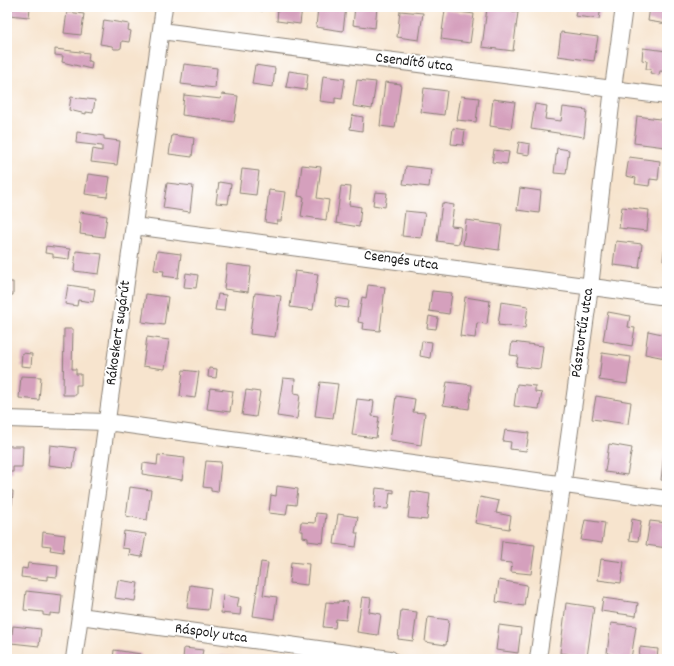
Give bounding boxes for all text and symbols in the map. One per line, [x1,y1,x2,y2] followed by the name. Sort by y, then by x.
[374,47,455,79] street label: Csendítő utca
[362,245,441,277] street label: Csengés utca
[101,279,137,387] street label: Rákoskert sugárút
[566,286,600,379] street label: Pásztortűz utca
[173,618,250,650] street label: Ráspoly utca

